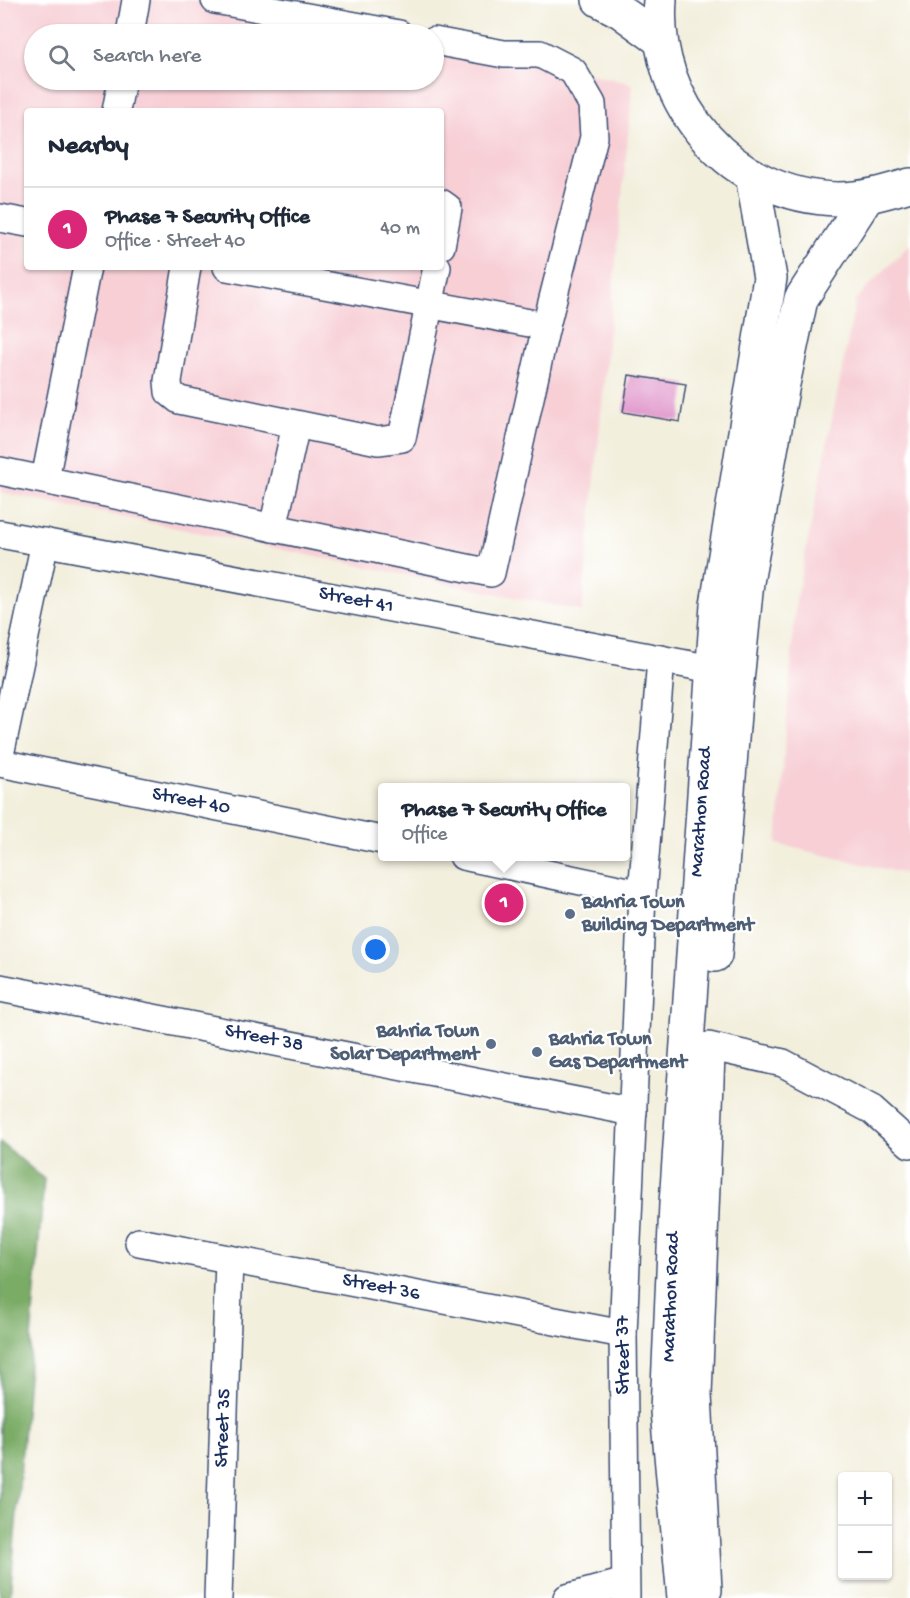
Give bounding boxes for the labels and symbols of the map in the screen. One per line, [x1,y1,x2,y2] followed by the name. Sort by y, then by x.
[317,582,395,620] street label: Street 41
[686,744,718,878] street label: Marathon Road
[150,783,232,821] street label: Street 40
[484,880,524,926] pin: 1
[581,892,756,938] place label: Bahria Town Building Department
[563,907,577,921] marker: Bahria Town Building Department
[361,935,390,964] your location
[223,1020,305,1058] street label: Street 38
[330,1021,481,1067] place label: Bahria Town Solar Department
[548,1029,688,1075] place label: Bahria Town Gas Department
[484,1037,498,1051] marker: Bahria Town Solar Department
[530,1045,544,1059] marker: Bahria Town Gas Department
[658,1229,686,1363] street label: Marathon Road
[340,1269,423,1307] street label: Street 36
[613,1315,636,1394] street label: Street 37
[211,1388,237,1468] street label: Street 35

